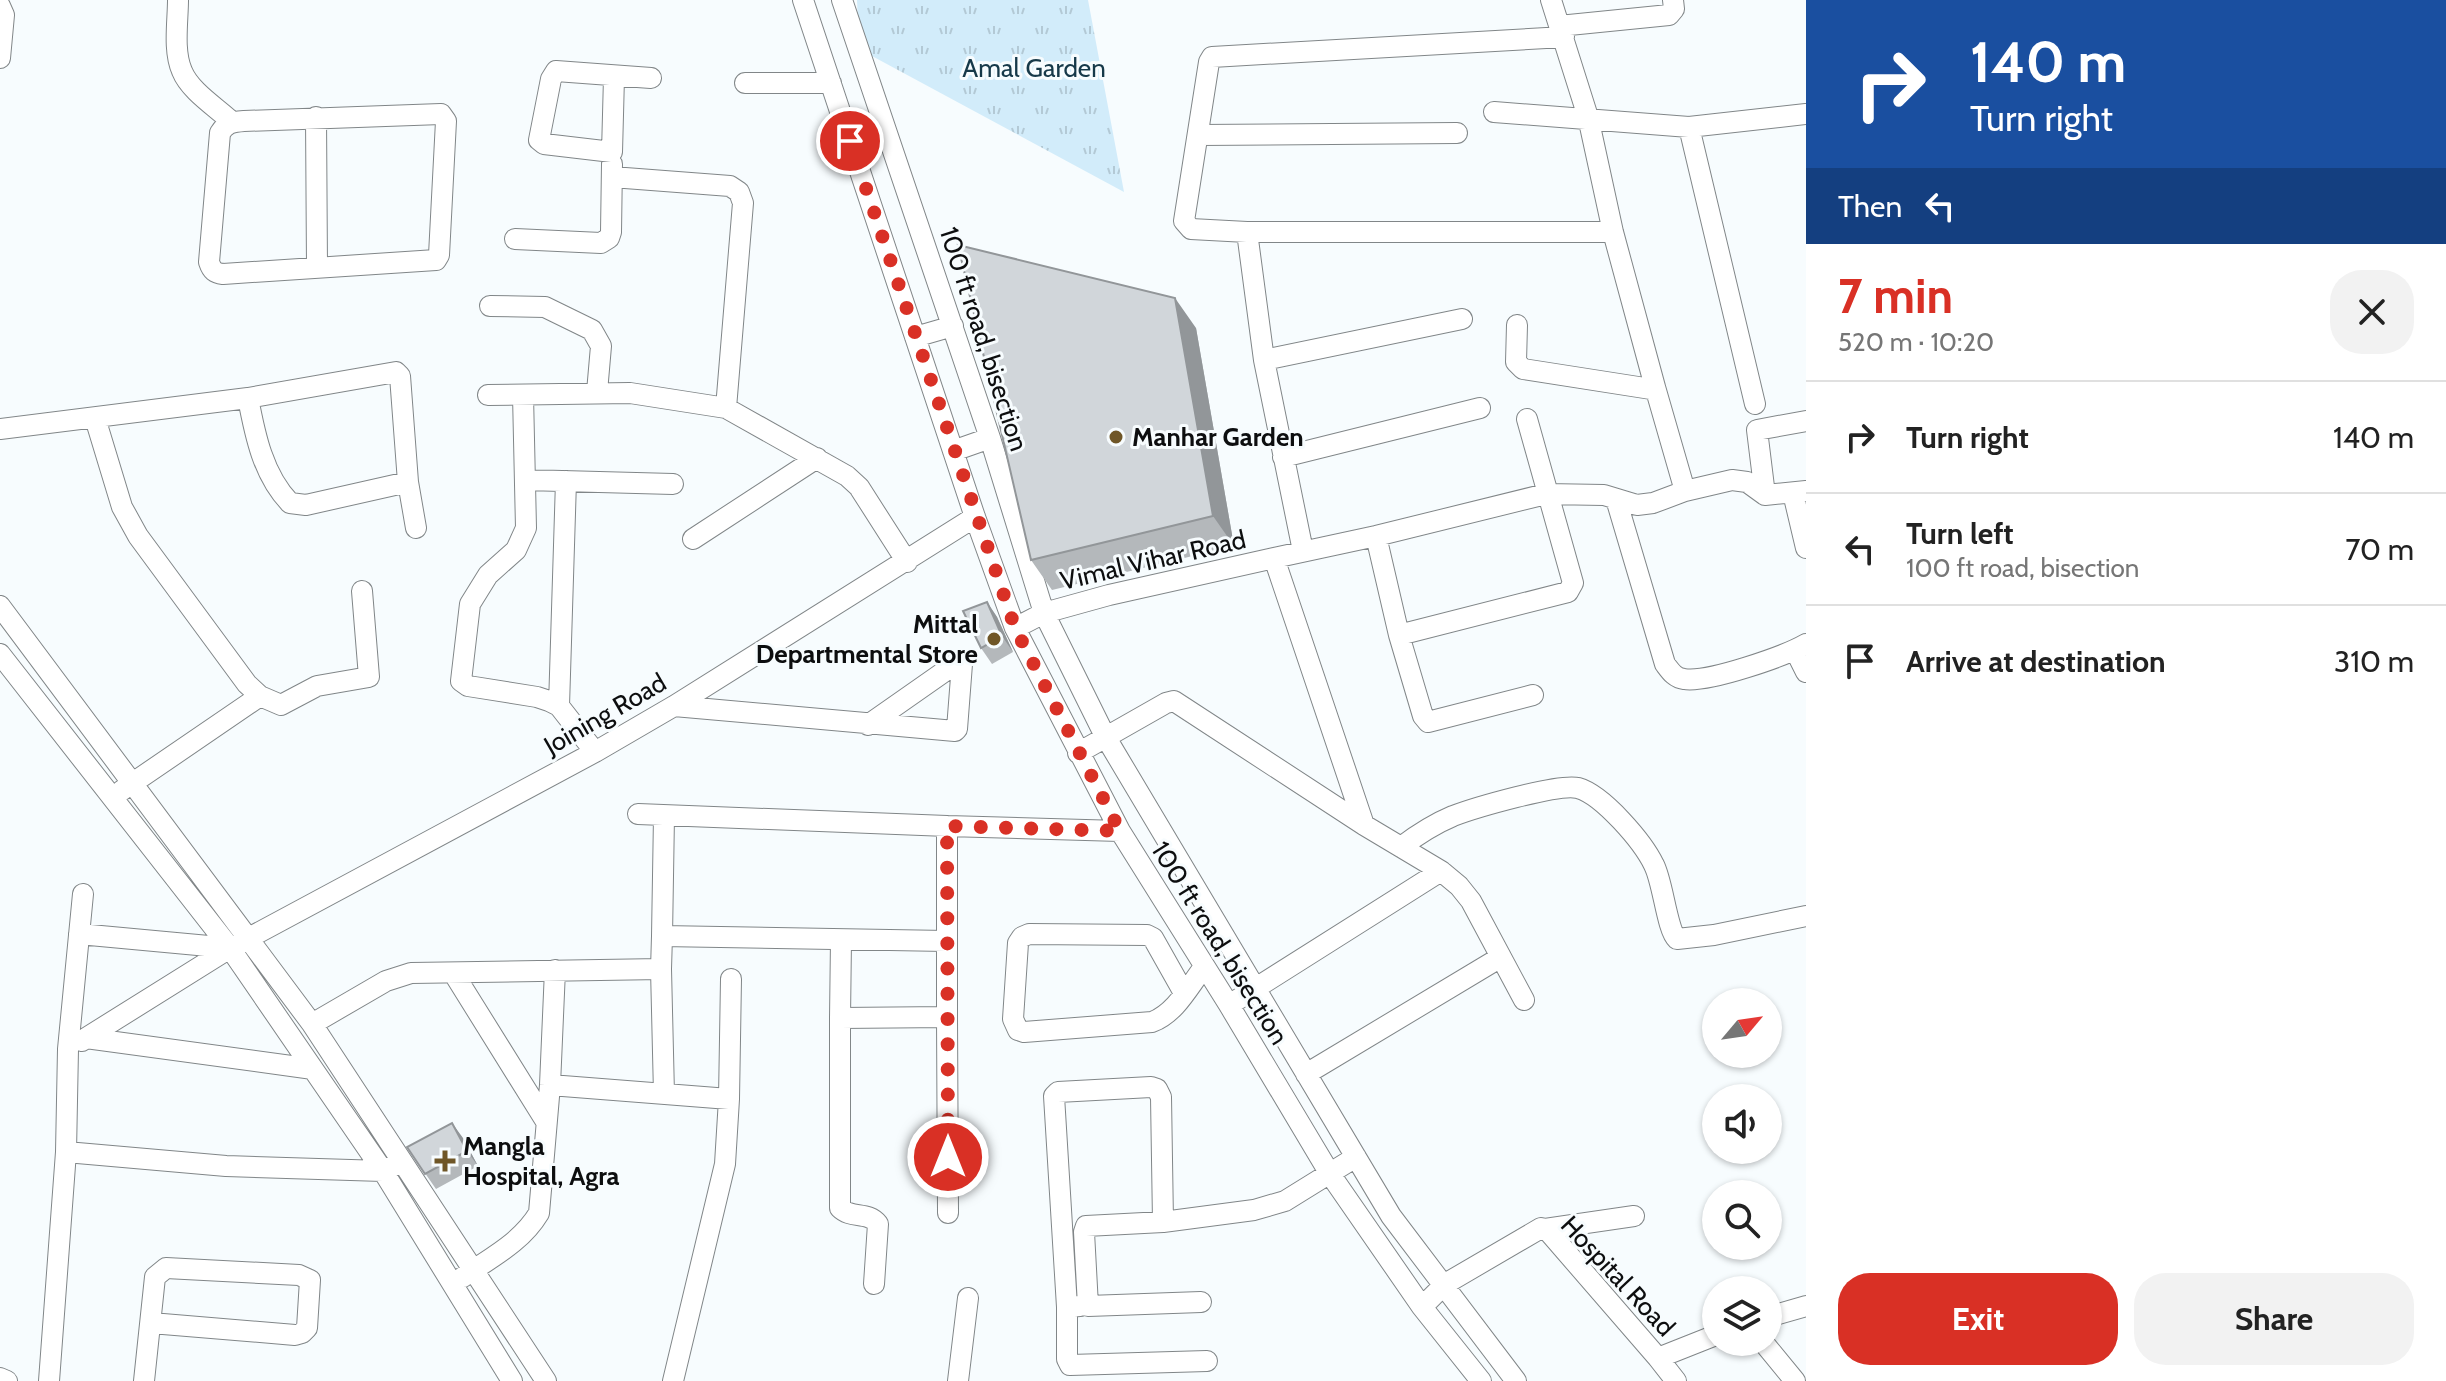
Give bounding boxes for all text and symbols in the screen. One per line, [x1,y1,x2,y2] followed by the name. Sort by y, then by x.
[1970,28,2126,96] text: 140 m
[1838,32,1942,136] icon: right
[962,52,1106,84] park label: Amal Garden
[1970,96,2113,140] text: Turn right
[816,107,884,175] pin
[828,119,872,163] icon: arrive
[1918,184,1962,228] icon: left
[1838,188,1902,225] text: Then
[933,223,1035,455] street label: 100 ft road, bisection
[1838,267,1953,325] text: 7 min
[2330,270,2414,354] button: close
[1838,326,1994,358] text: 520 m · 10:20
[1838,415,1882,459] icon: right
[1906,419,2029,456] text: Turn right
[2333,419,2414,456] text: 140 m
[1132,421,1304,453] place label: Manhar Garden
[1107,428,1125,446] marker: Manhar Garden
[1906,515,2014,552] text: Turn left
[1057,523,1249,597] street label: Vimal Vihar Road
[1838,527,1882,571] icon: left
[2345,531,2414,568] text: 70 m
[1906,552,2139,584] text: 100 ft road, bisection
[756,608,978,670] place label: Mittal Departmental Store
[985,630,1003,648] marker: Mittal Departmental Store
[1838,639,1882,683] icon: arrive
[1906,643,2166,680] text: Arrive at destination
[2334,643,2414,680] text: 310 m
[537,666,672,762] street label: Joining Road
[1145,836,1295,1050] street label: 100 ft road, bisection
[1702,988,1782,1068] north arrow
[1702,988,1782,1356] map controls
[1702,1084,1782,1164] button: sound
[906,1115,990,1199] position arrow
[463,1130,620,1192] place label: Mangla Hospital, Agra
[434,1150,456,1172] marker: Mangla Hospital, Agra
[1702,1180,1782,1260] button: search
[1554,1209,1682,1343] street label: Hospital Road
[1838,1273,2118,1365] button: Exit
[2134,1273,2414,1365] button: Share
[1702,1276,1782,1356] button: layers

